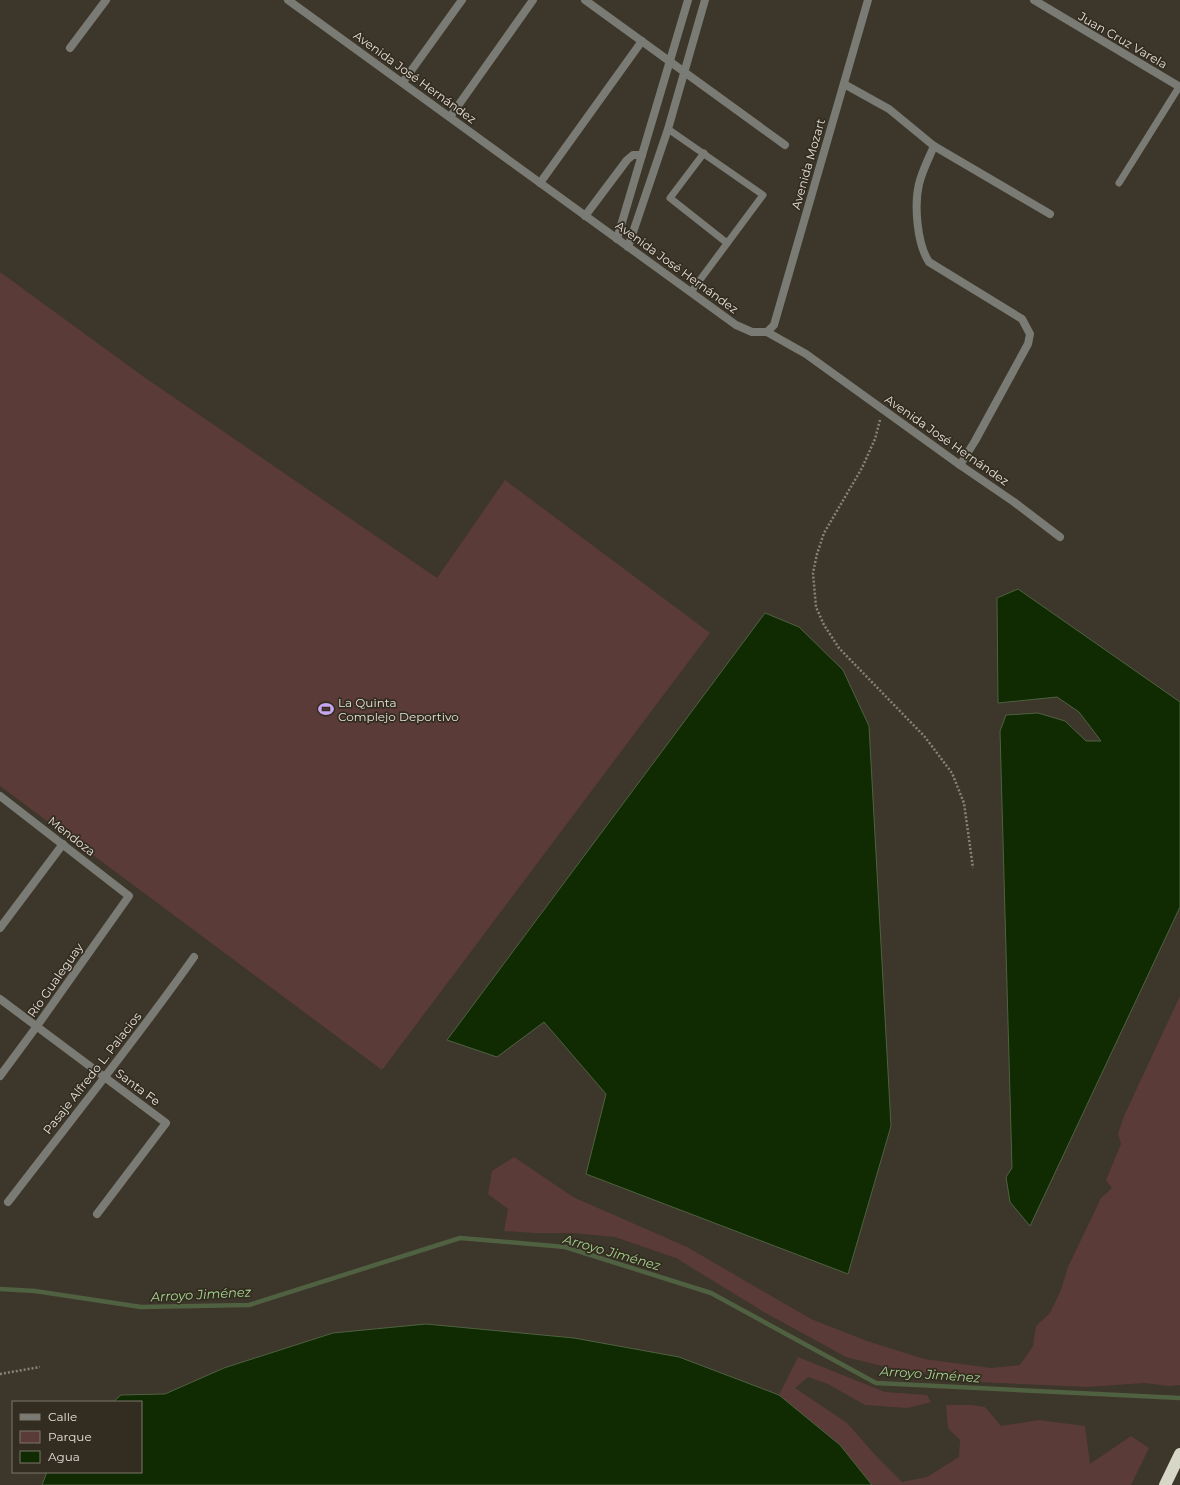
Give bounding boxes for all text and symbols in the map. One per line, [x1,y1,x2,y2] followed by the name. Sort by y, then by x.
[1075,8,1170,72] street label: Juan Cruz Varela
[351,27,479,127] street label: Avenida José Hernández
[788,117,828,211] street label: Avenida Mozart
[613,217,741,317] street label: Avenida José Hernández
[882,391,1012,489] street label: Avenida José Hernández
[338,695,459,724] place label: La Quinta Complejo Deportivo
[317,700,335,718] sports icon: La Quinta Complejo Deportivo
[45,813,99,859] street label: Mendoza
[24,940,86,1020] street label: Río Gualeguay
[40,1009,144,1137] street label: Pasaje Alfredo L. Palacios
[113,1065,163,1109] street label: Santa Fe
[560,1230,663,1274] water label: Arroyo Jiménez
[149,1283,252,1305] water label: Arroyo Jiménez
[878,1362,981,1386] water label: Arroyo Jiménez
[12,1401,142,1473] legend
[48,1409,77,1424] text: Calle
[48,1429,92,1444] text: Parque
[48,1449,80,1464] text: Agua

